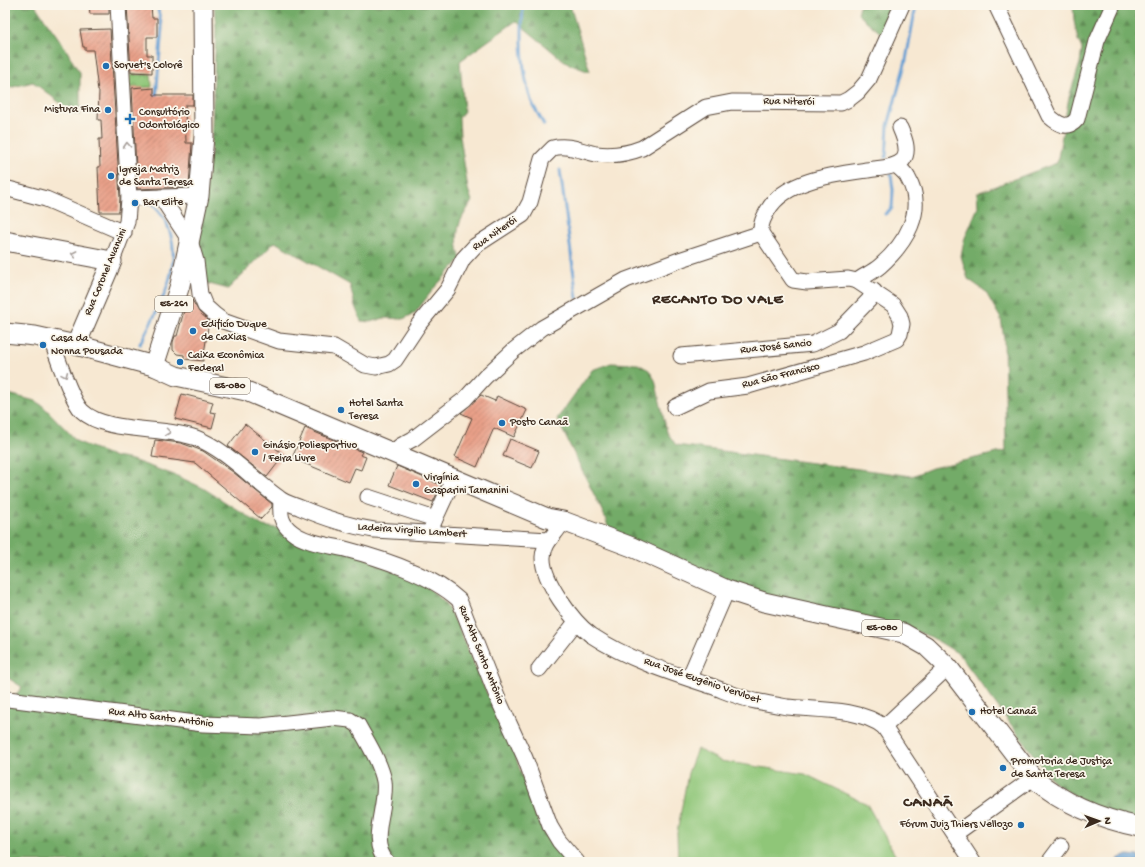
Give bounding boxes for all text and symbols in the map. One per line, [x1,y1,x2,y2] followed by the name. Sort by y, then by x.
[114,60,183,72] place label: Sorvet's Colorê
[101,61,111,71] marker: Sorvet's Colorê
[763,96,815,108] street label: Rua Niterói
[44,104,101,116] place label: Mistura Fina
[103,105,113,115] marker: Mistura Fina
[139,107,200,132] place label: Consultório Odontológico
[124,113,136,125] marker: Consultório Odontológico
[123,142,132,148] one-way arrow
[119,164,194,189] place label: Igreja Matriz de Santa Teresa
[106,171,116,181] marker: Igreja Matriz de Santa Teresa
[142,197,183,209] place label: Bar Elite
[130,198,140,208] marker: Bar Elite
[471,214,519,254] street label: Rua Niterói
[82,227,130,317] street label: Rua Coronel Avancini
[71,250,77,259] one-way arrow
[651,291,785,309] district label: RECANTO DO VALE
[155,296,193,312] road number: ES-261
[201,318,267,344] place label: Edificío Duque de Caxias
[188,326,198,336] marker: Edificío Duque de Caxias
[51,333,124,358] place label: Casa da Nonna Pousada
[740,337,813,357] street label: Rua José Sancio
[38,340,48,350] marker: Casa da Nonna Pousada
[187,350,265,375] place label: Caixa Econômica Federal
[175,357,185,367] marker: Caixa Econômica Federal
[741,360,821,391] street label: Rua São Francisco
[60,371,68,378] one-way arrow
[210,378,250,394] road number: ES-080
[348,398,404,423] place label: Hotel Santa Teresa
[336,405,346,415] marker: Hotel Santa Teresa
[509,417,569,429] place label: Posto Canaã
[497,418,507,428] marker: Posto Canaã
[165,427,171,436] one-way arrow
[263,440,357,465] place label: Ginásio Poliesportivo / Feira Livre
[250,447,260,457] marker: Ginásio Poliesportivo / Feira Livre
[423,472,509,497] place label: Virgínia Gasparini Tamanini
[411,479,421,489] marker: Virgínia Gasparini Tamanini
[357,521,468,541] street label: Ladeira Virgilio Lambert
[456,604,506,707] street label: Rua Alto Santo Antônio
[862,620,902,636] road number: ES-080
[642,655,763,707] street label: Rua José Eugênio Vervloet
[108,706,215,730] street label: Rua Alto Santo Antônio
[980,706,1038,718] place label: Hotel Canaã
[967,707,977,717] marker: Hotel Canaã
[1010,756,1113,781] place label: Promotoria de Justiça de Santa Teresa
[998,763,1008,773] marker: Promotoria de Justiça de Santa Teresa
[902,794,953,812] district label: CANAÃ
[1079,801,1119,841] north arrow
[1101,817,1113,825] text: N
[899,819,1013,831] place label: Fórum Juiz Thiers Vellozo
[1016,820,1026,830] marker: Fórum Juiz Thiers Vellozo

